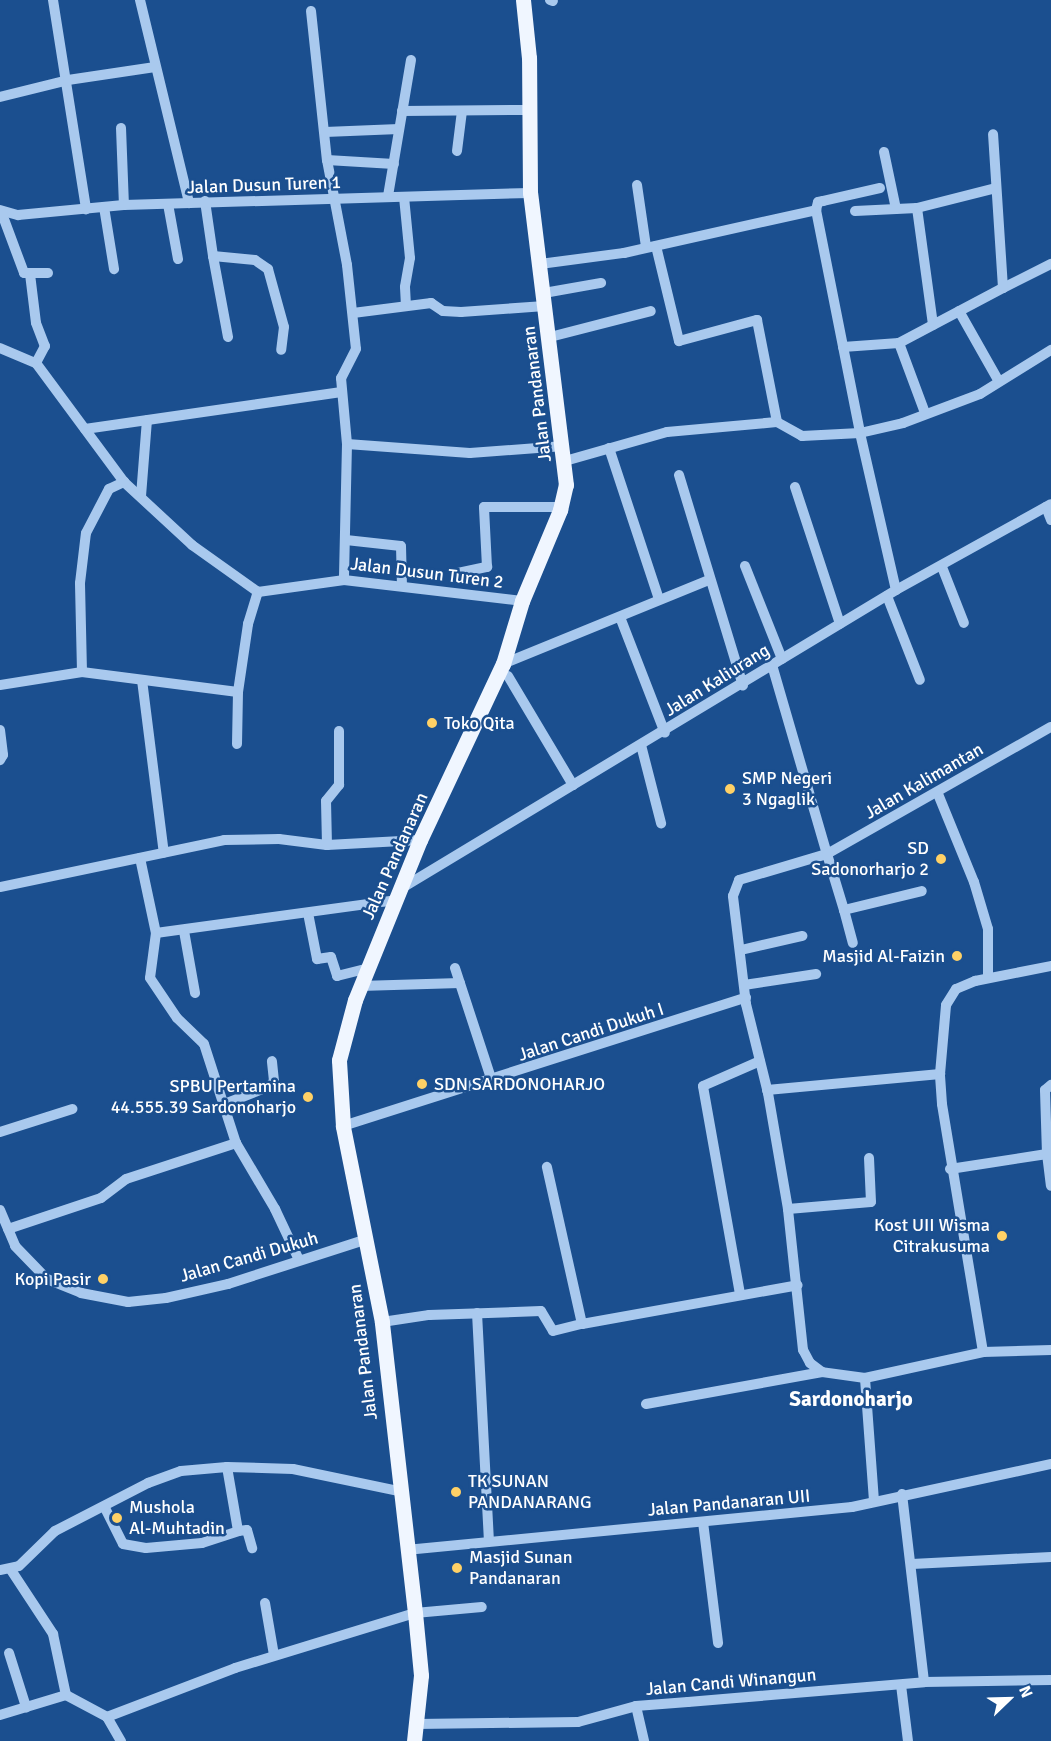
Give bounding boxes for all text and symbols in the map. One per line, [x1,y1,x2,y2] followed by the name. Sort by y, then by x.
[187,172,341,198] street label: Jalan Dusun Turen 1
[518,325,556,463] street label: Jalan Pandanaran
[349,553,505,593] street label: Jalan Dusun Turen 2
[661,639,773,721] street label: Jalan Kaliurang
[444,712,515,734] place label: Toko Qita
[425,716,439,730] marker: Toko Qita
[861,738,987,824] street label: Jalan Kalimantan
[742,768,832,810] place label: SMP Negeri 3 Ngaglik
[723,782,737,796] marker: SMP Negeri 3 Ngaglik
[357,789,433,923] street label: Jalan Pandanaran
[811,838,929,880] place label: SD Sadonorharjo 2
[934,852,948,866] marker: SD Sadonorharjo 2
[822,945,945,967] place label: Masjid Al-Faizin
[950,949,964,963] marker: Masjid Al-Faizin
[515,998,667,1066] street label: Jalan Candi Dukuh I
[434,1073,605,1095] place label: SDN SARDONOHARJO
[111,1076,296,1118] place label: SPBU Pertamina 44.555.39 Sardonoharjo
[415,1077,429,1091] marker: SDN SARDONOHARJO
[301,1090,315,1104] marker: SPBU Pertamina 44.555.39 Sardonoharjo
[874,1215,990,1258] place label: Kost UII Wisma Citrakusuma
[177,1227,321,1287] street label: Jalan Candi Dukuh
[995,1229,1009,1243] marker: Kost UII Wisma Citrakusuma
[14,1268,91,1290] place label: Kopi Pasir
[96,1272,110,1286] marker: Kopi Pasir
[344,1283,382,1421] street label: Jalan Pandanaran
[789,1386,913,1412] district label: Sardonoharjo
[468,1471,592,1514] place label: TK SUNAN PANDANARANG
[449,1485,463,1499] marker: TK SUNAN PANDANARANG
[647,1485,811,1521] street label: Jalan Pandanaran UII
[129,1497,225,1540] place label: Mushola Al-Muhtadin
[110,1511,124,1525] marker: Mushola Al-Muhtadin
[469,1547,573,1590] place label: Masjid Sunan Pandanaran
[450,1561,464,1575] marker: Masjid Sunan Pandanaran
[645,1664,817,1700] street label: Jalan Candi Winangun
[979,1669,1039,1729] north arrow
[1014,1683,1037,1701] text: N

